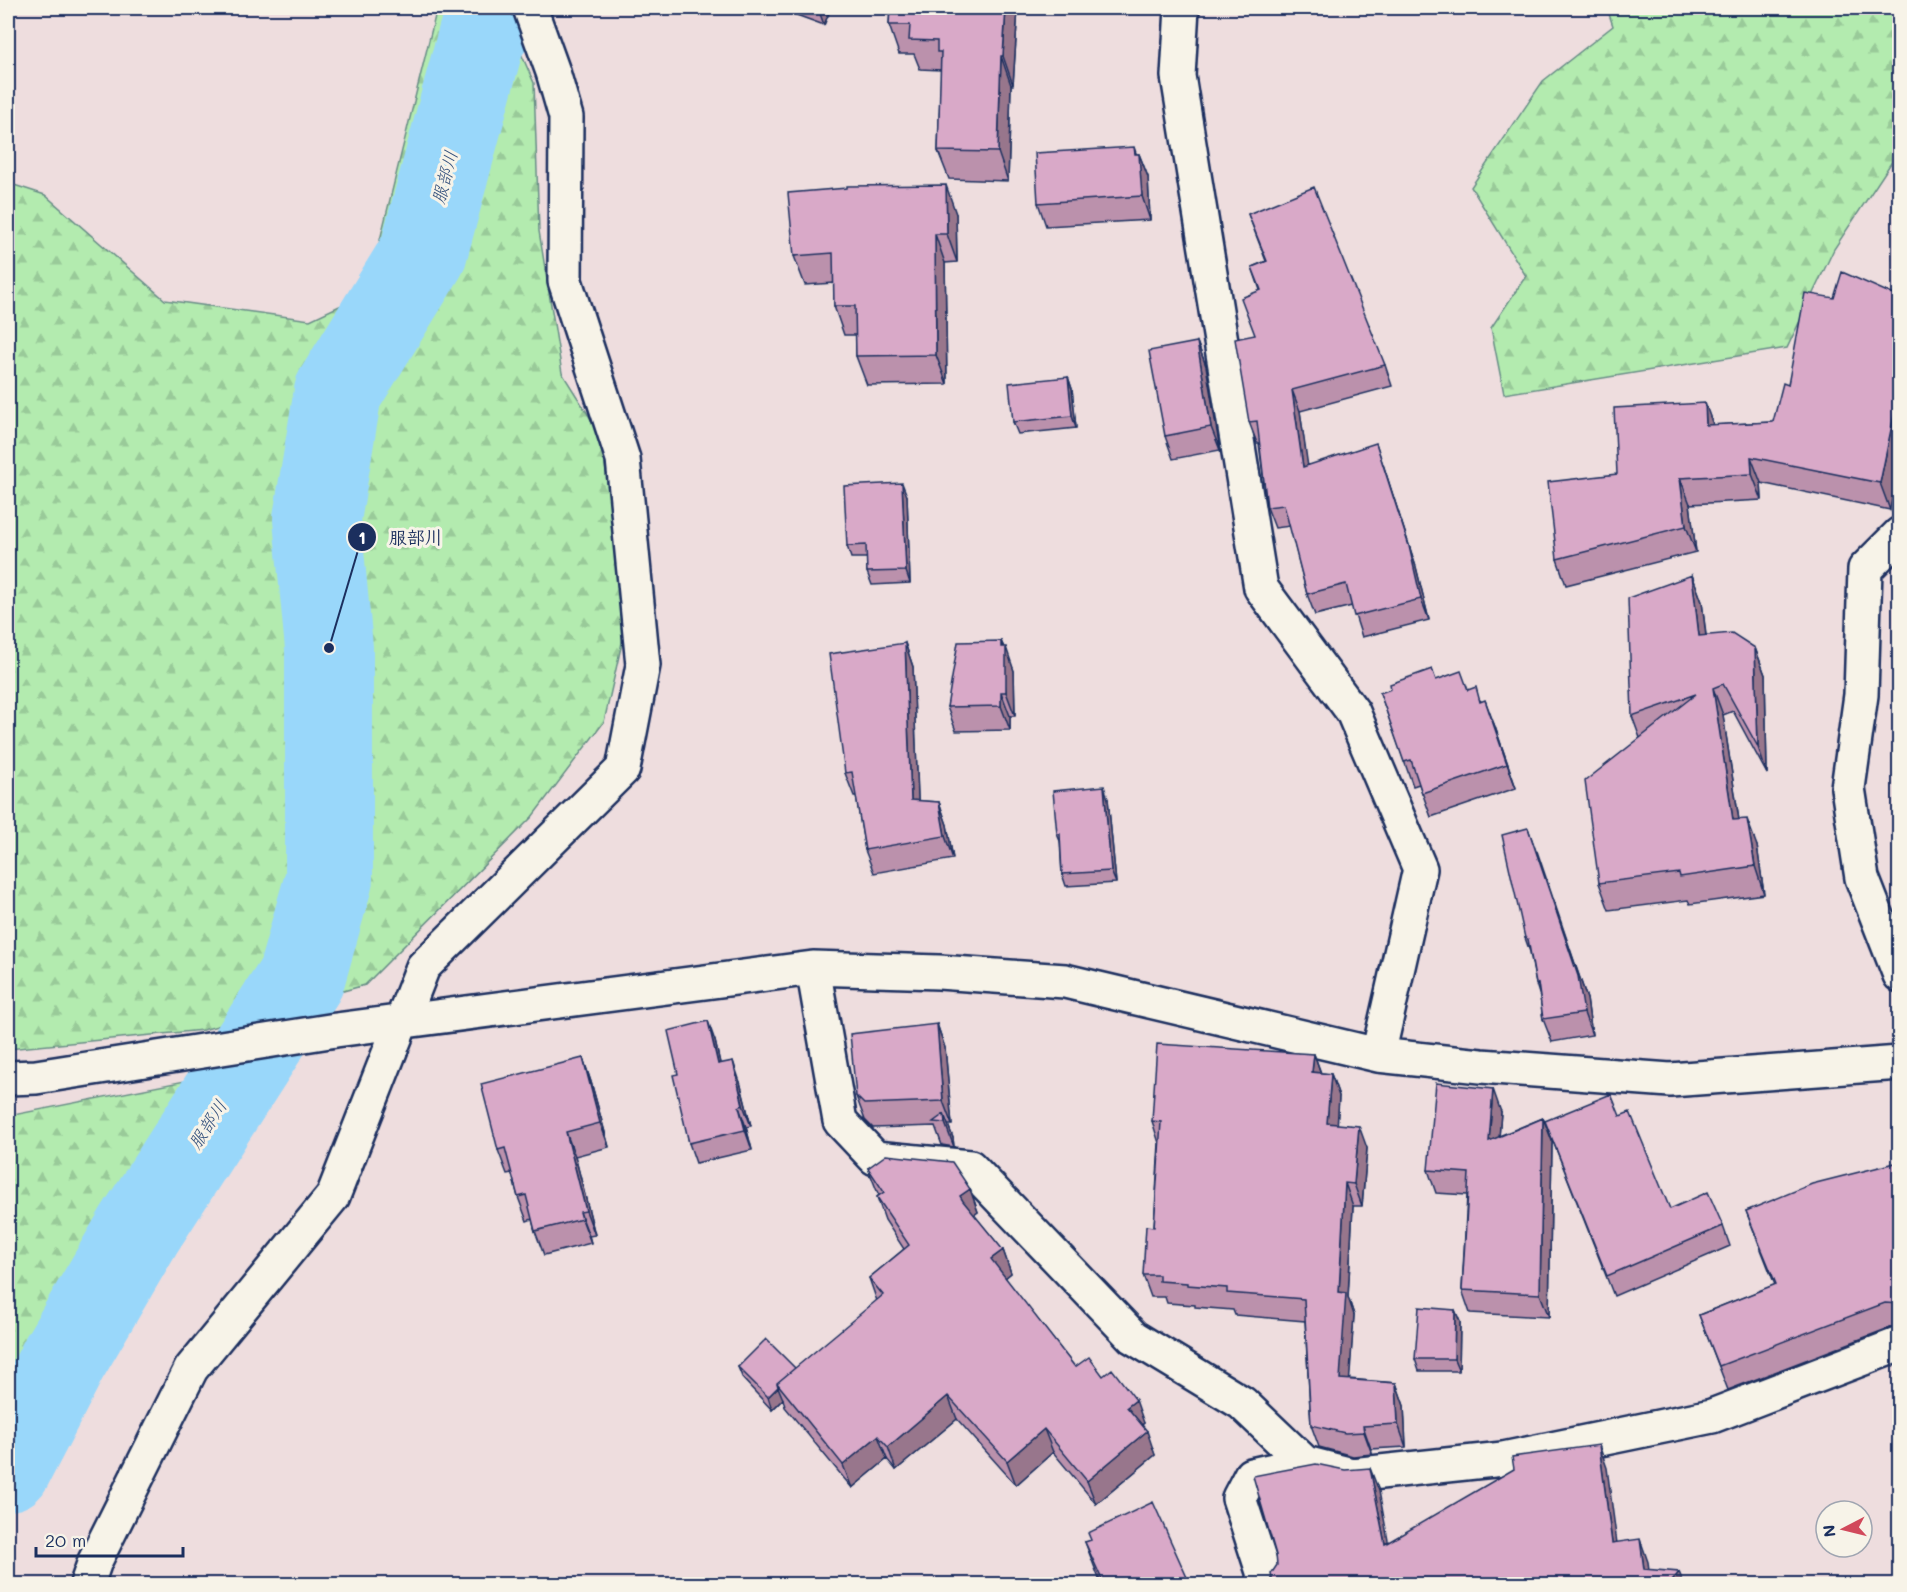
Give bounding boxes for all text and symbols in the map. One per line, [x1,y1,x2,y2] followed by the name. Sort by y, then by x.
[425,148,463,206] water label: 服部川
[347,519,455,555] callout: 服部川
[358,525,366,549] text: 1
[389,525,443,549] text: 服部川
[182,1095,232,1153] water label: 服部川
[1814,1499,1874,1559] north arrow
[36,1520,183,1558] scale bar
[1817,1524,1840,1538] text: N
[45,1528,86,1552] text: 20 m

